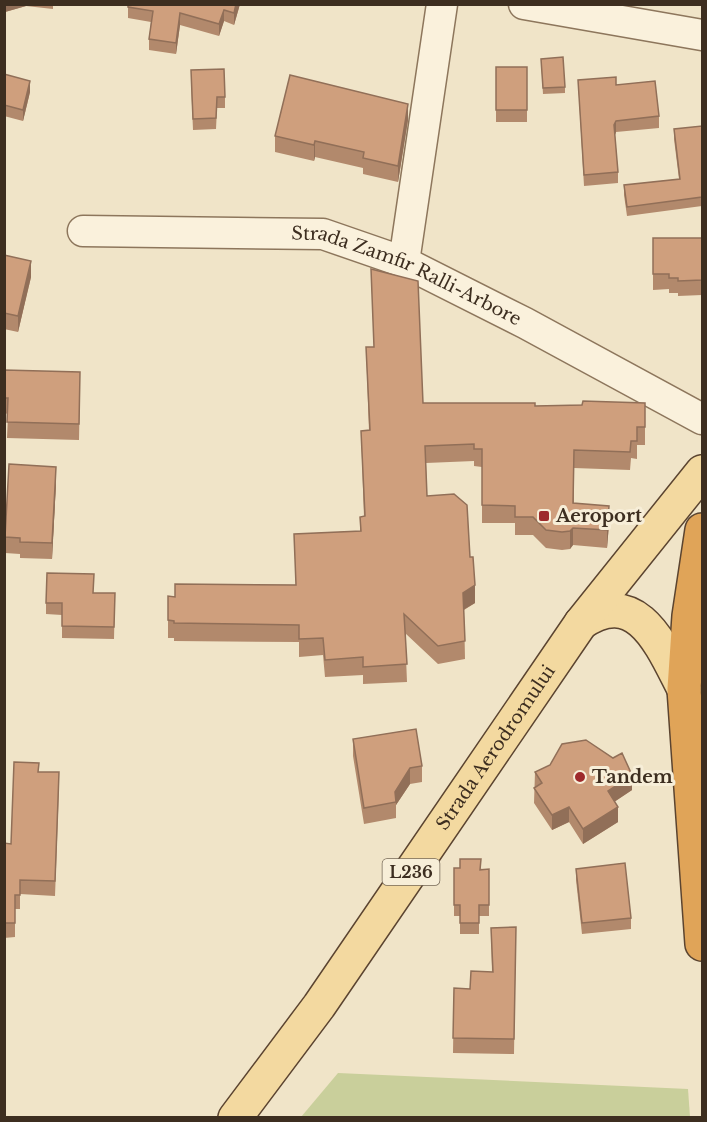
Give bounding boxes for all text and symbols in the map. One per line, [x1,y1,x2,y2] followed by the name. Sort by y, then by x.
[291,222,525,330] street label: Strada Zamfir Ralli-Arbore
[555,505,642,527] place label: Aeroport
[537,509,551,523] marker: Aeroport
[432,661,560,834] street label: Strada Aerodromului
[592,766,673,788] place label: Tandem
[573,770,587,784] marker: Tandem
[382,859,440,885] road number: L236

